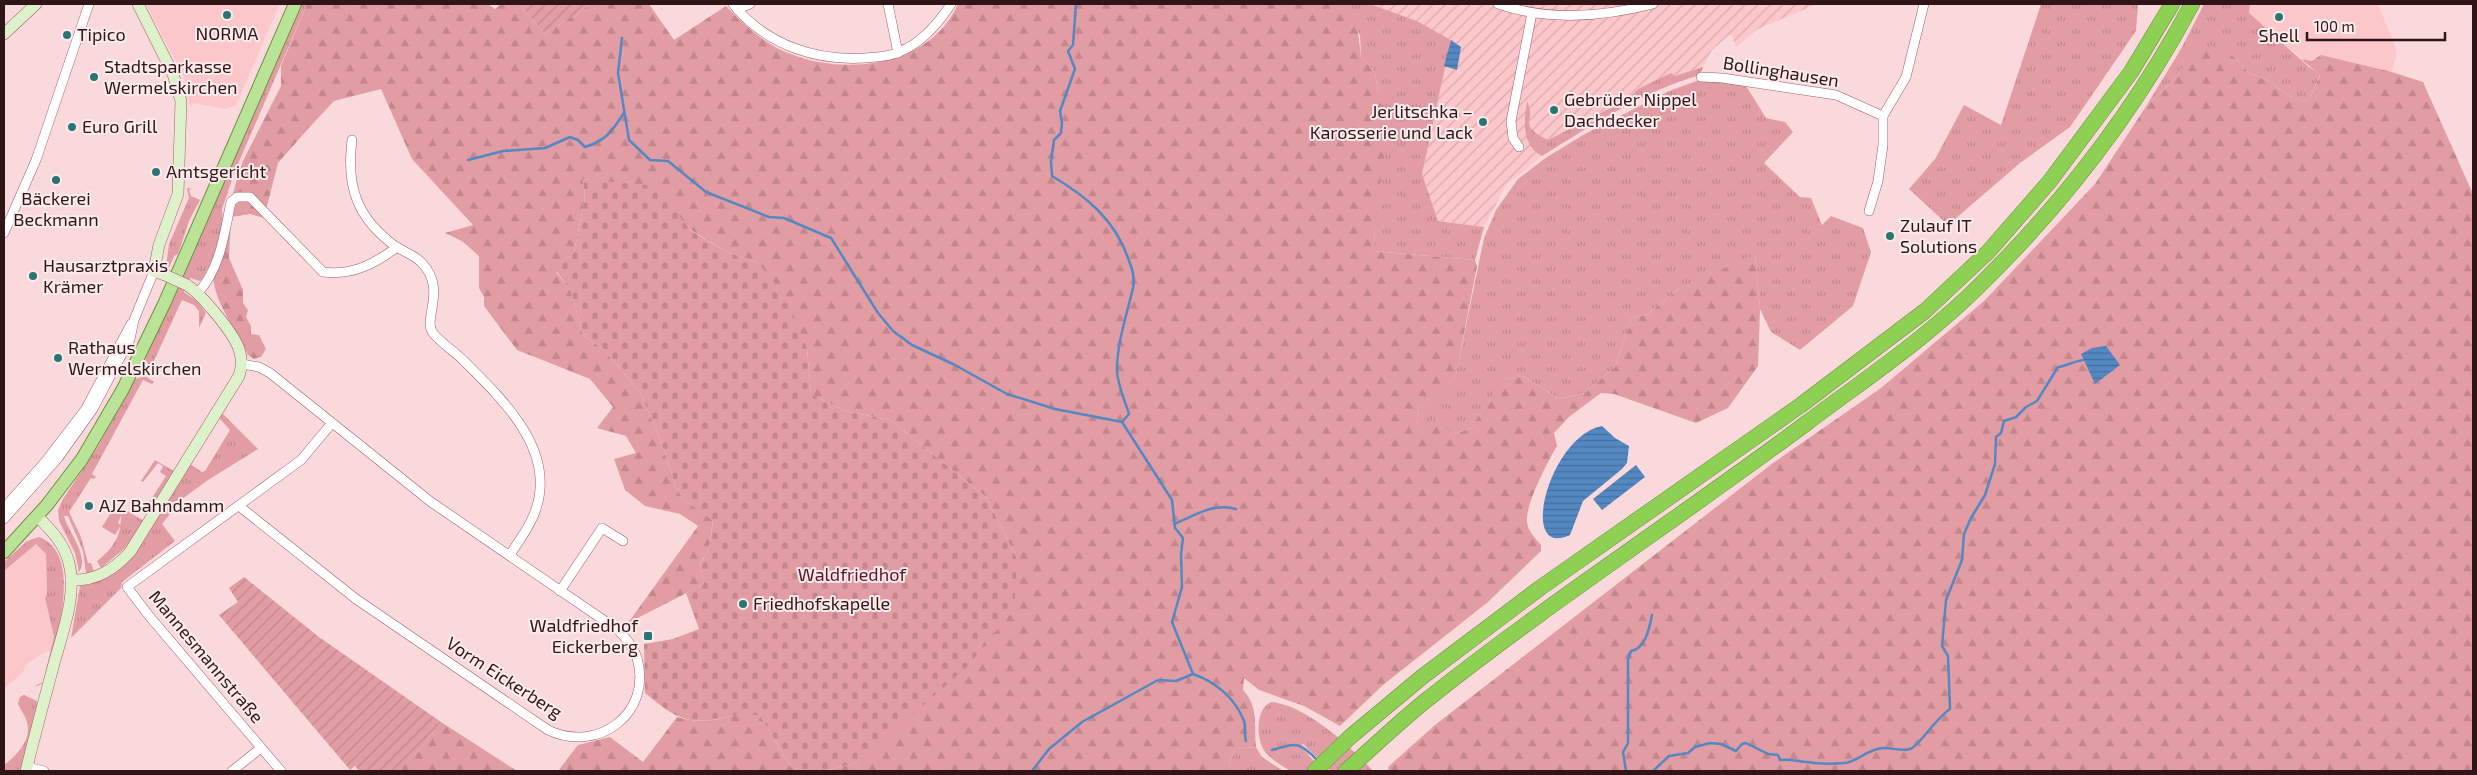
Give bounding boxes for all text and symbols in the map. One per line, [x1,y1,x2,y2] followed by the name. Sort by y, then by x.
[221,9,233,21] marker: NORMA
[2307,10,2444,42] scale bar
[2273,11,2285,23] marker: Shell
[2314,17,2355,35] text: 100 m
[196,22,259,44] place label: NORMA
[77,23,126,45] place label: Tipico
[2259,24,2300,46] place label: Shell
[61,29,73,41] marker: Tipico
[1722,51,1841,91] street label: Bollinghausen
[104,55,238,98] place label: Stadtsparkasse Wermelskirchen
[88,71,100,83] marker: Stadtsparkasse Wermelskirchen
[1564,88,1697,131] place label: Gebrüder Nippel Dachdecker
[1310,100,1473,143] place label: Jerlitschka – Karosserie und Lack
[1548,104,1560,116] marker: Gebrüder Nippel Dachdecker
[82,115,158,137] place label: Euro Grill
[1477,116,1489,128] marker: Jerlitschka – Karosserie und Lack
[66,121,78,133] marker: Euro Grill
[166,160,267,182] place label: Amtsgericht
[150,166,162,178] marker: Amtsgericht
[50,174,62,186] marker: Bäckerei Beckmann
[13,187,99,230] place label: Bäckerei Beckmann
[1900,214,1977,257] place label: Zulauf IT Solutions
[1884,230,1896,242] marker: Zulauf IT Solutions
[43,254,168,297] place label: Hausarztpraxis Krämer
[27,270,39,282] marker: Hausarztpraxis Krämer
[68,336,202,379] place label: Rathaus Wermelskirchen
[52,352,64,364] marker: Rathaus Wermelskirchen
[99,494,224,516] place label: AJZ Bahndamm
[83,500,95,512] marker: AJZ Bahndamm
[798,563,907,585] park label: Waldfriedhof
[145,585,269,727] street label: Mannesmannstraße
[753,592,890,614] place label: Friedhofskapelle
[737,598,749,610] marker: Friedhofskapelle
[530,614,639,657] place label: Waldfriedhof Eickerberg
[642,630,654,642] marker: Waldfriedhof Eickerberg
[442,632,567,723] street label: Vorm Eickerberg

